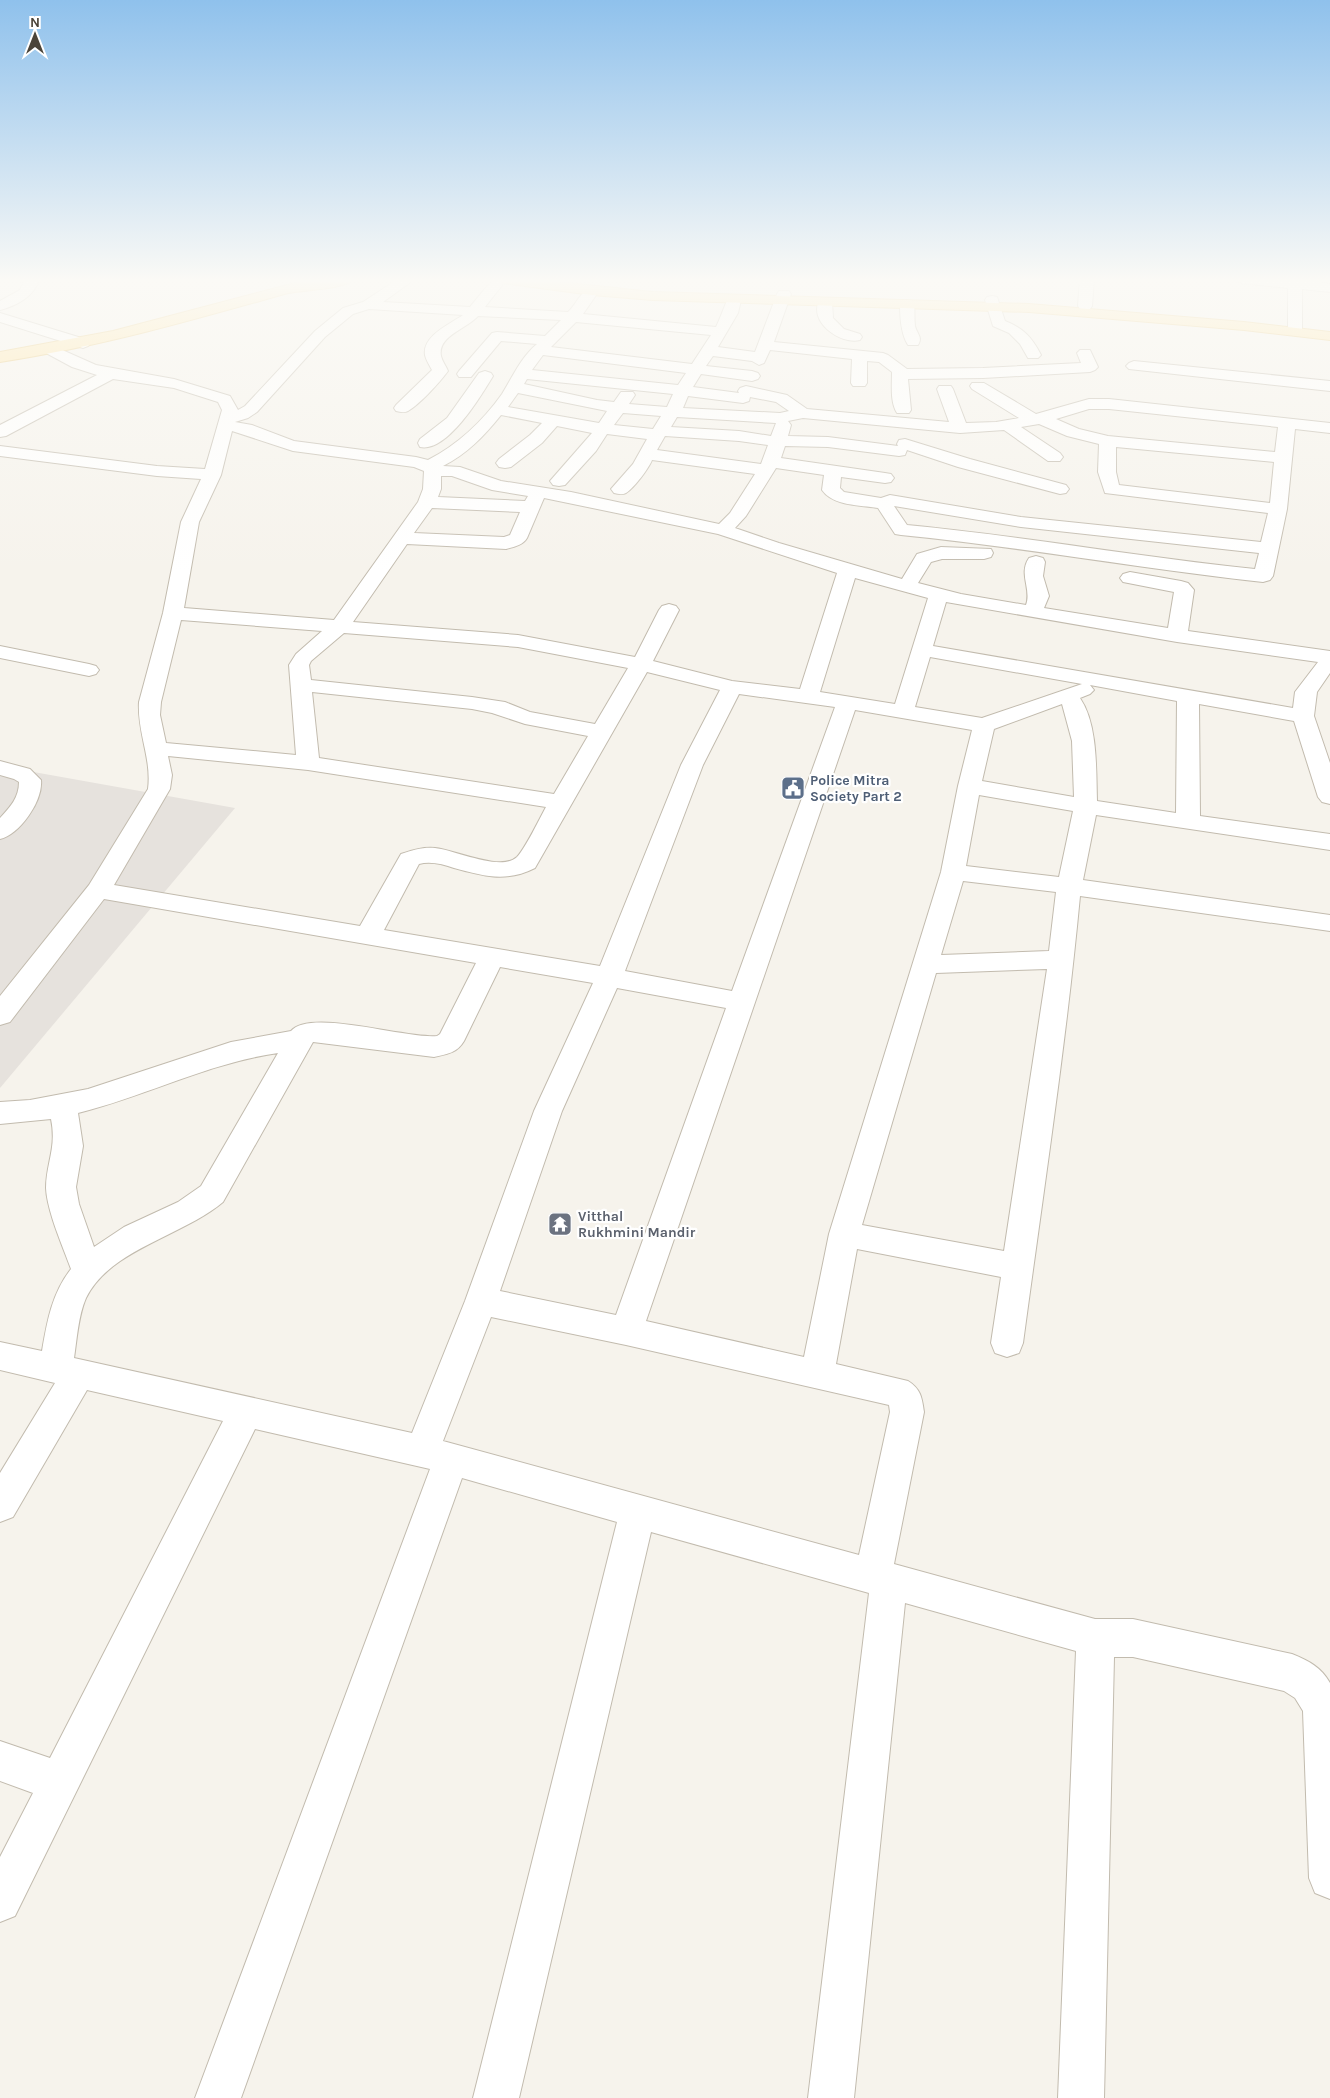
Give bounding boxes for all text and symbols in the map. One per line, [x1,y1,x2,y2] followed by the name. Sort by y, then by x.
[10,10,60,60] north arrow
[30,14,40,31] text: N
[810,772,902,805] place label: Police Mitra Society Part 2
[780,775,806,801] public building icon: Police Mitra Society Part 2
[578,1208,696,1241] place label: Vitthal Rukhmini Mandir
[547,1211,573,1237] temple icon: Vitthal Rukhmini Mandir

